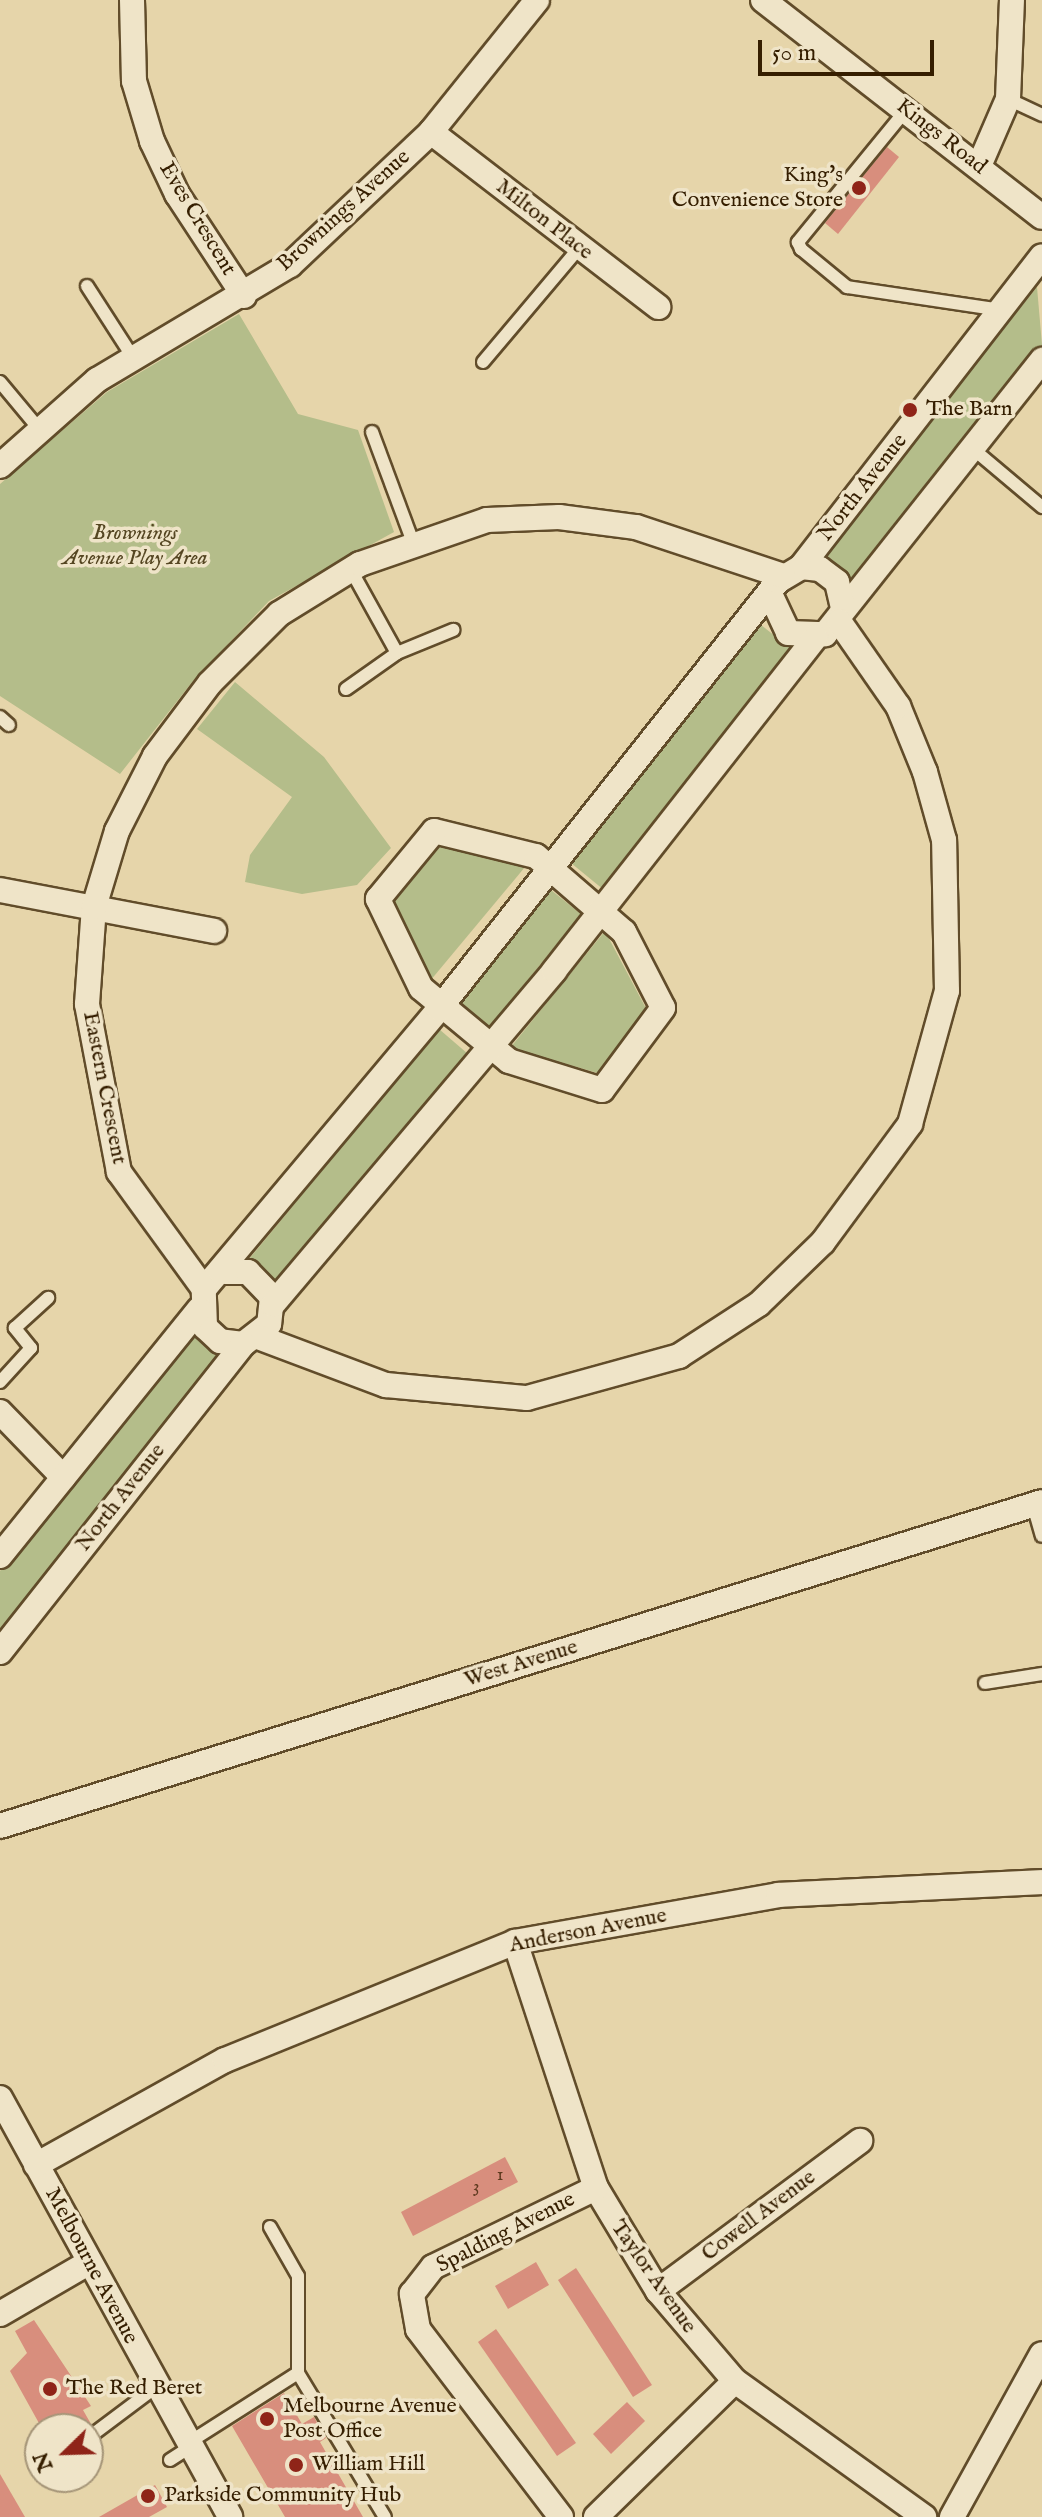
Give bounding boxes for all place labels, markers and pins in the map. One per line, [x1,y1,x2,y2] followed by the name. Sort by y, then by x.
[672,162,843,214] place label: King's Convenience Store
[850,179,868,197] marker: King's Convenience Store
[926,397,1013,423] place label: The Barn
[901,401,919,419] marker: The Barn
[66,2376,202,2402] place label: The Red Beret
[41,2380,59,2398] marker: The Red Beret
[283,2393,456,2444] place label: Melbourne Avenue Post Office
[258,2410,276,2428] marker: Melbourne Avenue Post Office
[312,2452,425,2478] place label: William Hill
[287,2456,305,2474] marker: William Hill
[164,2483,401,2509] place label: Parkside Community Hub
[139,2487,157,2505] marker: Parkside Community Hub

